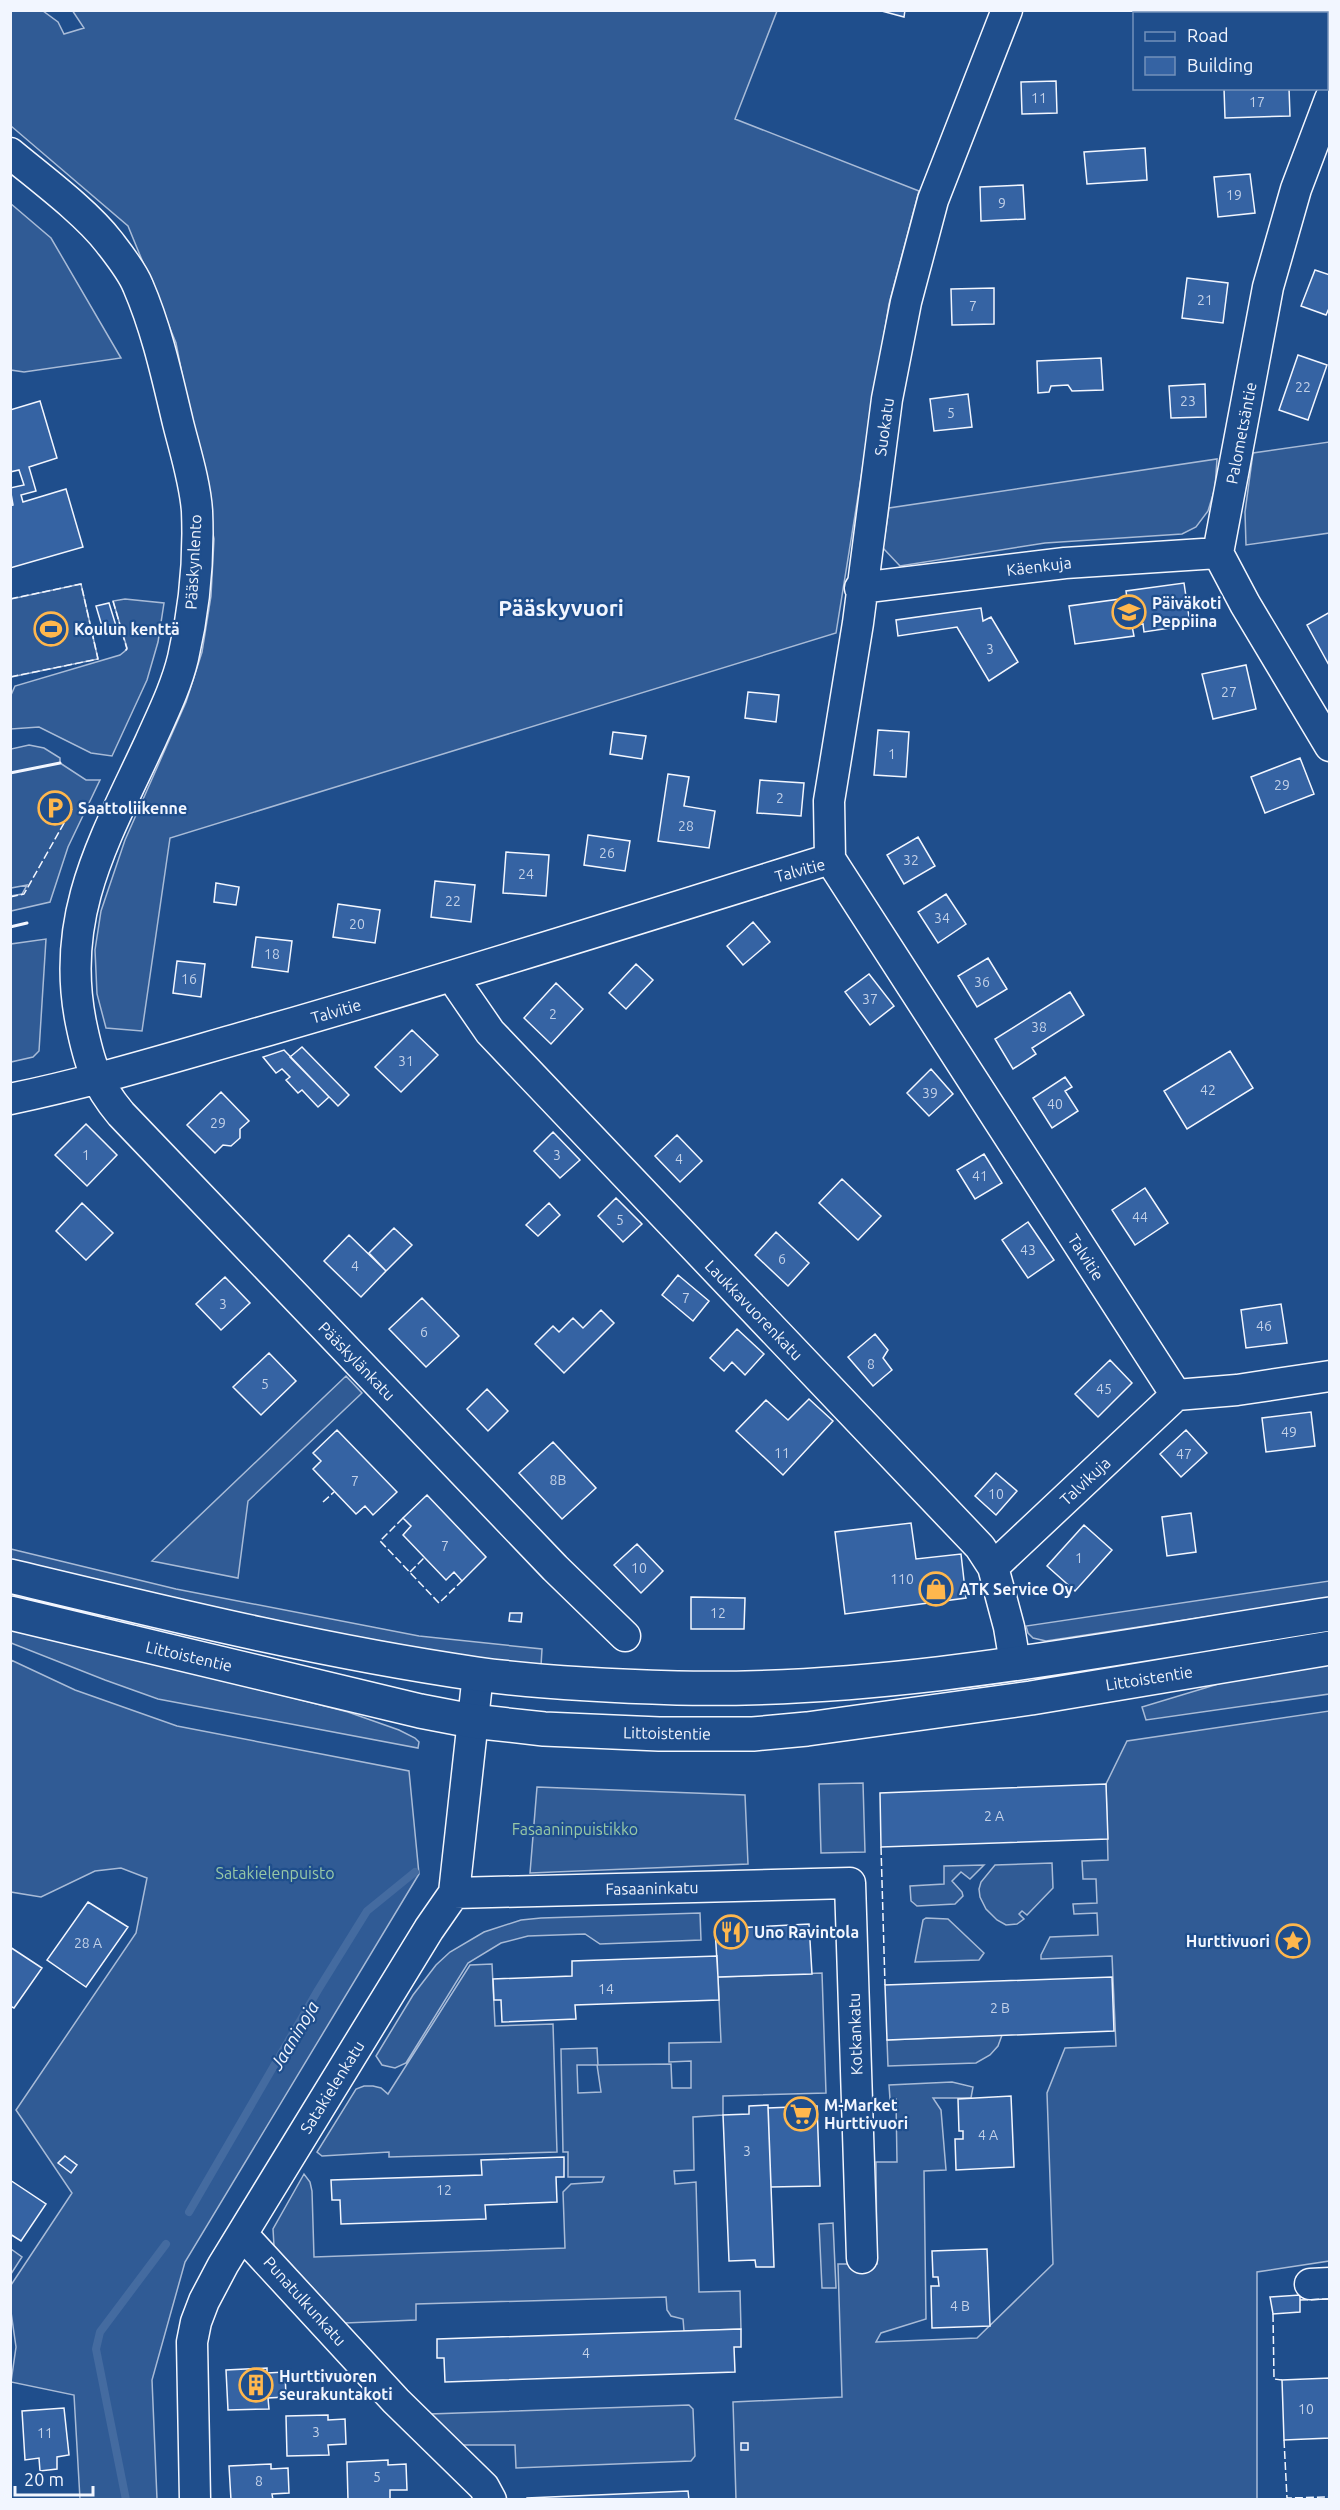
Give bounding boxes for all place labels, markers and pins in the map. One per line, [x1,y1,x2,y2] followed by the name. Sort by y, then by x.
[1111,594,1147,630] school or university icon: Päiväkoti Peppiina
[1152,594,1221,630] place label: Päiväkoti Peppiina
[33,611,69,647] sports icon: Koulun kenttä
[74,620,180,638] place label: Koulun kenttä
[37,790,73,826] parking icon: Saattoliikenne
[78,799,187,817] place label: Saattoliikenne
[918,1571,954,1607] shop icon: ATK Service Oy
[959,1580,1074,1598] place label: ATK Service Oy
[713,1914,749,1950] restaurant icon: Uno Ravintola
[754,1923,859,1941] place label: Uno Ravintola
[1275,1923,1311,1959] place icon: Hurttivuori
[1186,1932,1270,1950] place label: Hurttivuori
[783,2096,819,2132] supermarket icon: M-Market Hurttivuori
[824,2096,908,2132] place label: M-Market Hurttivuori
[238,2367,274,2403] building icon: Hurttivuoren seurakuntakoti
[279,2367,393,2403] place label: Hurttivuoren seurakuntakoti

